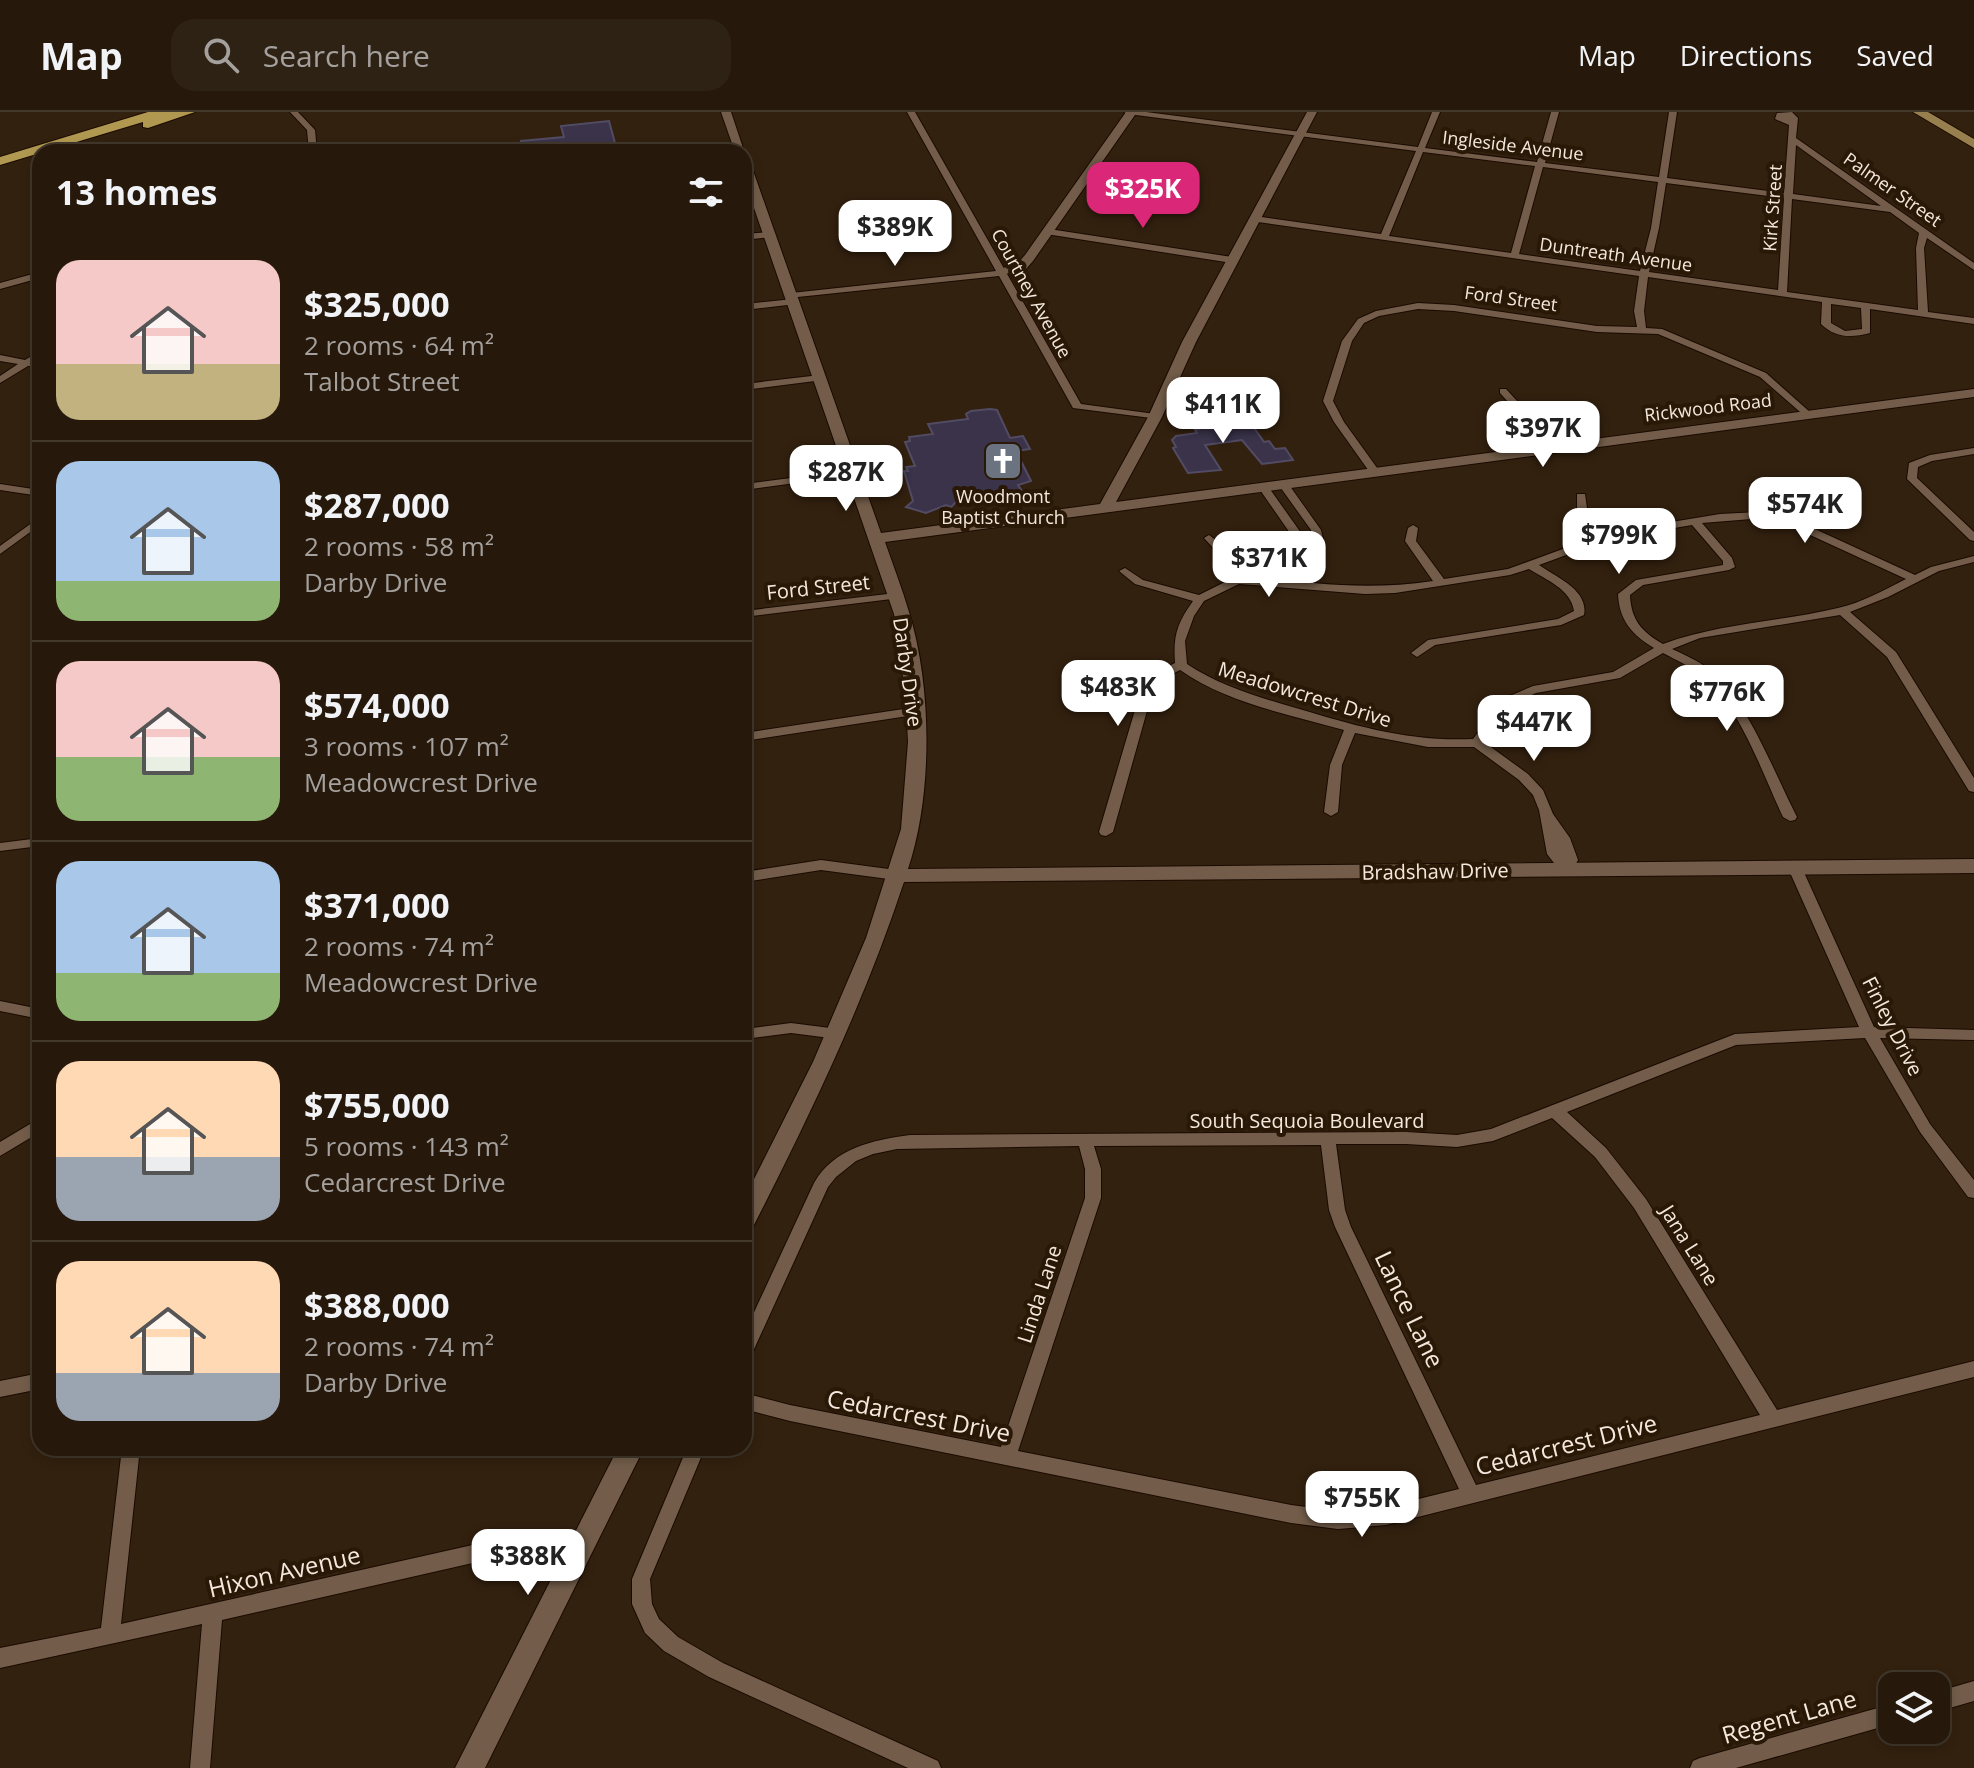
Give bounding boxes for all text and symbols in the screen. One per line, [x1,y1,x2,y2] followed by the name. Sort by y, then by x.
[171,19,731,91] search box
[40,29,123,81] text: Map
[199,33,243,77] icon: search
[263,35,430,76] text: Search here
[1578,36,1636,74] text: Map
[1680,36,1812,74] text: Directions
[1856,36,1934,74] text: Saved
[1441,124,1585,166] street label: Ingleside Avenue
[1839,146,1947,232] street label: Palmer Street
[1087,162,1199,230] pin: $325K
[1757,164,1787,252] street label: Kirk Street
[56,169,217,215] text: 13 homes
[684,170,728,214] icon: filters
[1105,170,1181,206] text: $325K
[839,200,951,268] pin: $389K
[857,208,933,244] text: $389K
[986,224,1078,362] street label: Courtney Avenue
[1538,231,1694,277] street label: Duntreath Avenue
[1463,280,1559,316] street label: Ford Street
[304,281,450,327] text: $325,000
[120,292,216,388] icon: home
[304,327,494,363] text: 2 rooms · 64 m²
[304,363,460,399] text: Talbot Street
[1167,377,1279,445] pin: $411K
[1185,385,1261,421] text: $411K
[1643,387,1773,427] street label: Rickwood Road
[1487,401,1599,469] pin: $397K
[1505,409,1581,445] text: $397K
[982,440,1024,482] church icon: Woodmont Baptist Church
[790,445,902,513] pin: $287K
[808,453,884,489] text: $287K
[1749,477,1861,545] pin: $574K
[304,482,450,528] text: $287,000
[941,484,1065,529] place label: Woodmont Baptist Church
[1767,485,1843,521] text: $574K
[120,493,216,589] icon: home
[1563,508,1675,576] pin: $799K
[1581,516,1657,552] text: $799K
[304,528,494,564] text: 2 rooms · 58 m²
[1213,531,1325,599] pin: $371K
[1231,539,1307,575] text: $371K
[304,564,447,600] text: Darby Drive
[765,568,871,606] street label: Ford Street
[887,616,929,728] street label: Darby Drive
[1215,655,1395,733] street label: Meadowcrest Drive
[1062,660,1174,728] pin: $483K
[1671,665,1783,733] pin: $776K
[1080,668,1156,704] text: $483K
[1689,673,1765,709] text: $776K
[304,682,450,728] text: $574,000
[120,693,216,789] icon: home
[1478,695,1590,763] pin: $447K
[1496,703,1572,739] text: $447K
[304,728,509,764] text: 3 rooms · 107 m²
[304,764,538,800] text: Meadowcrest Drive
[1361,856,1509,886] street label: Bradshaw Drive
[304,882,450,928] text: $371,000
[120,893,216,989] icon: home
[304,928,494,964] text: 2 rooms · 74 m²
[304,964,538,1000] text: Meadowcrest Drive
[1856,972,1930,1080] street label: Finley Drive
[304,1082,450,1128] text: $755,000
[120,1093,216,1189] icon: home
[1190,1107,1424,1134] street label: South Sequoia Boulevard
[304,1128,509,1164] text: 5 rooms · 143 m²
[304,1164,506,1200] text: Cedarcrest Drive
[1654,1198,1725,1290] street label: Jana Lane
[1010,1242,1068,1346] street label: Linda Lane
[1368,1245,1452,1373] street label: Lance Lane
[304,1282,450,1328] text: $388,000
[120,1293,216,1389] icon: home
[304,1328,494,1364] text: 2 rooms · 74 m²
[304,1364,447,1400] text: Darby Drive
[824,1381,1014,1449] street label: Cedarcrest Drive
[1472,1405,1660,1483] street label: Cedarcrest Drive
[1306,1471,1418,1539] pin: $755K
[1324,1479,1400,1515] text: $755K
[472,1529,584,1597] pin: $388K
[205,1537,363,1605] street label: Hixon Avenue
[490,1537,566,1573] text: $388K
[1878,1672,1950,1744] map controls
[1878,1672,1950,1744] button: layers
[1718,1681,1860,1751] street label: Regent Lane

